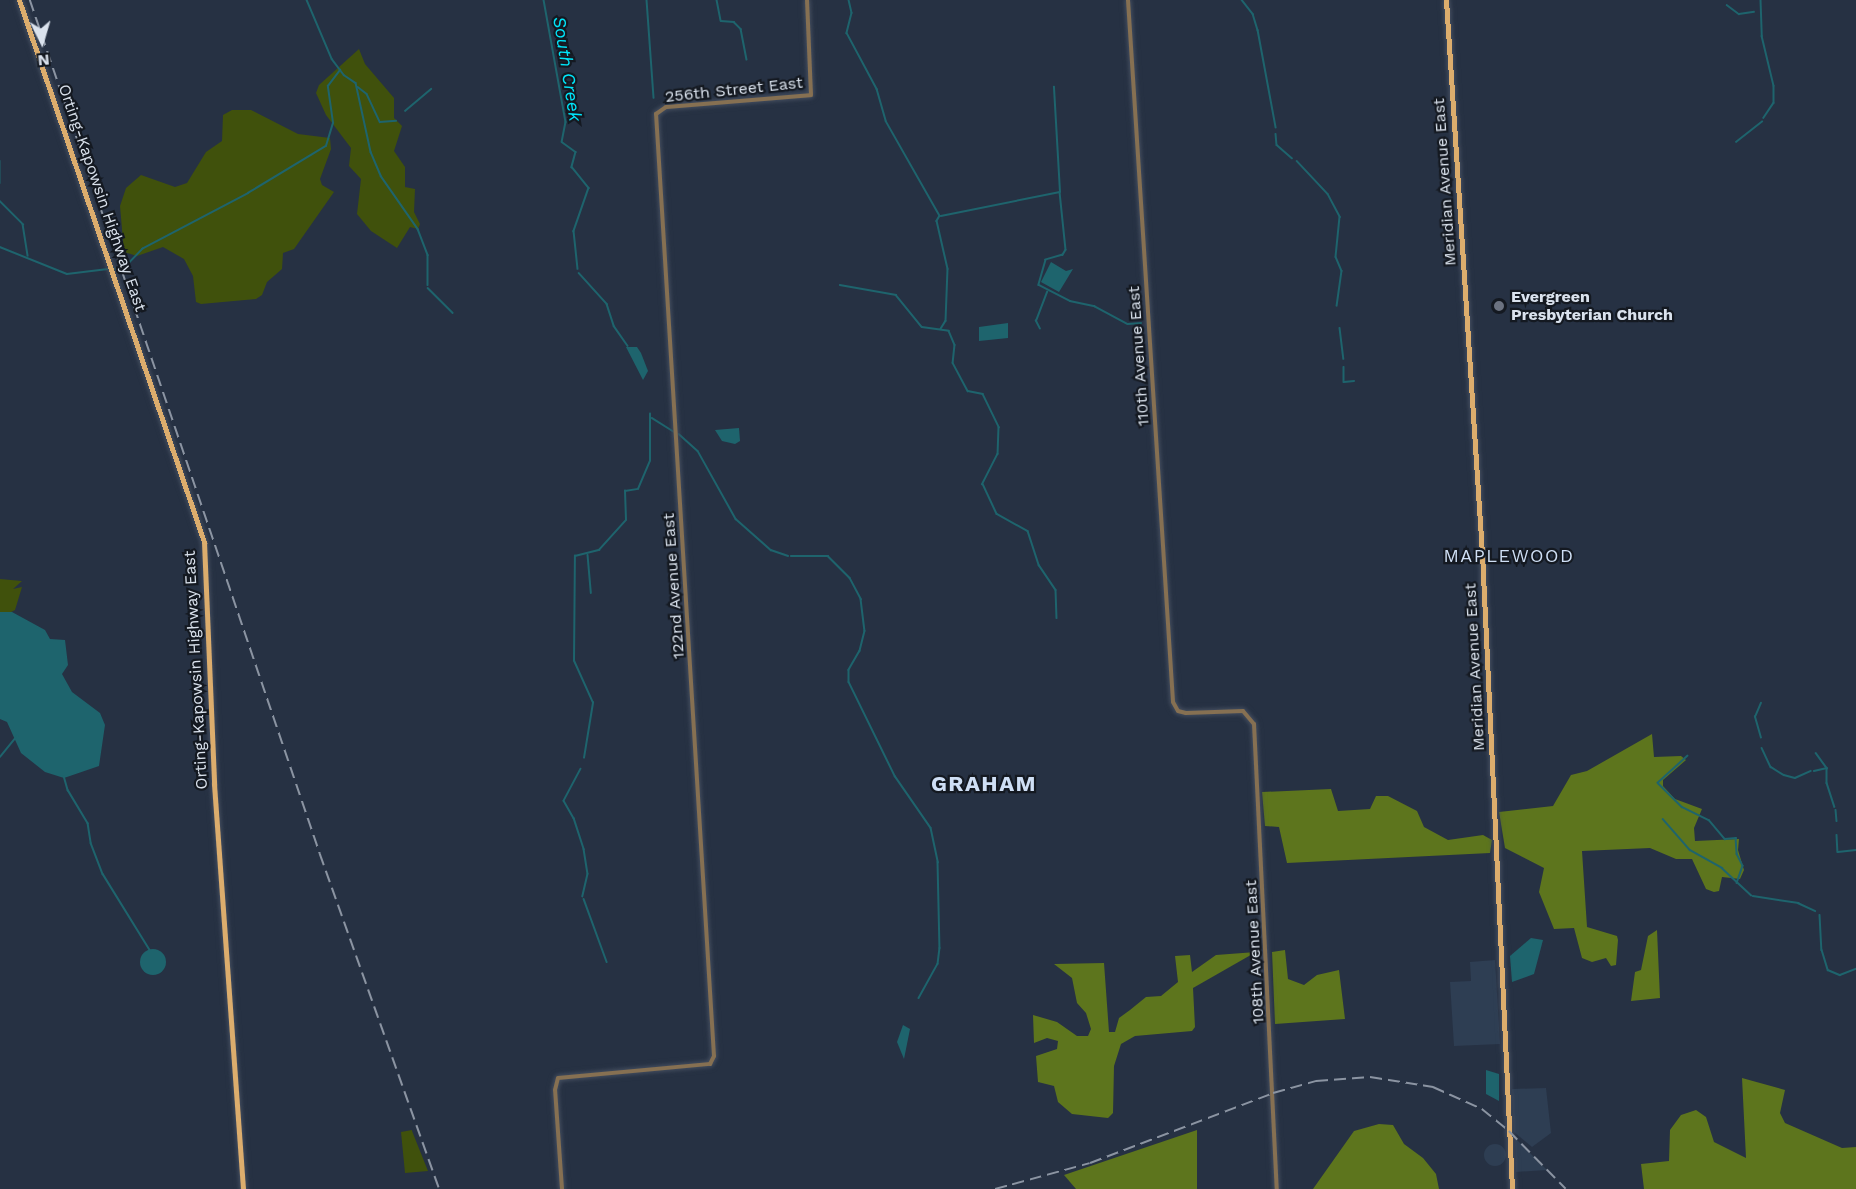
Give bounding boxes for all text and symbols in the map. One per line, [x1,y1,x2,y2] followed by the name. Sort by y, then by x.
[12,12,72,72] north arrow
[548,15,586,123] water label: South Creek
[37,50,50,70] text: N
[664,73,804,107] street label: 256th Street East
[54,82,150,314] street label: Orting-Kapowsin Highway East
[1430,97,1460,267] street label: Meridian Avenue East
[1125,285,1153,427] street label: 110th Avenue East
[1511,287,1673,325] place label: Evergreen Presbyterian Church
[1492,299,1506,313] marker: Evergreen Presbyterian Church
[659,512,689,660] street label: 122nd Avenue East
[1443,545,1575,567] district label: MAPLEWOOD
[180,550,212,790] street label: Orting-Kapowsin Highway East
[1461,582,1489,752] street label: Meridian Avenue East
[931,771,1037,797] district label: GRAHAM
[1242,879,1268,1025] street label: 108th Avenue East

